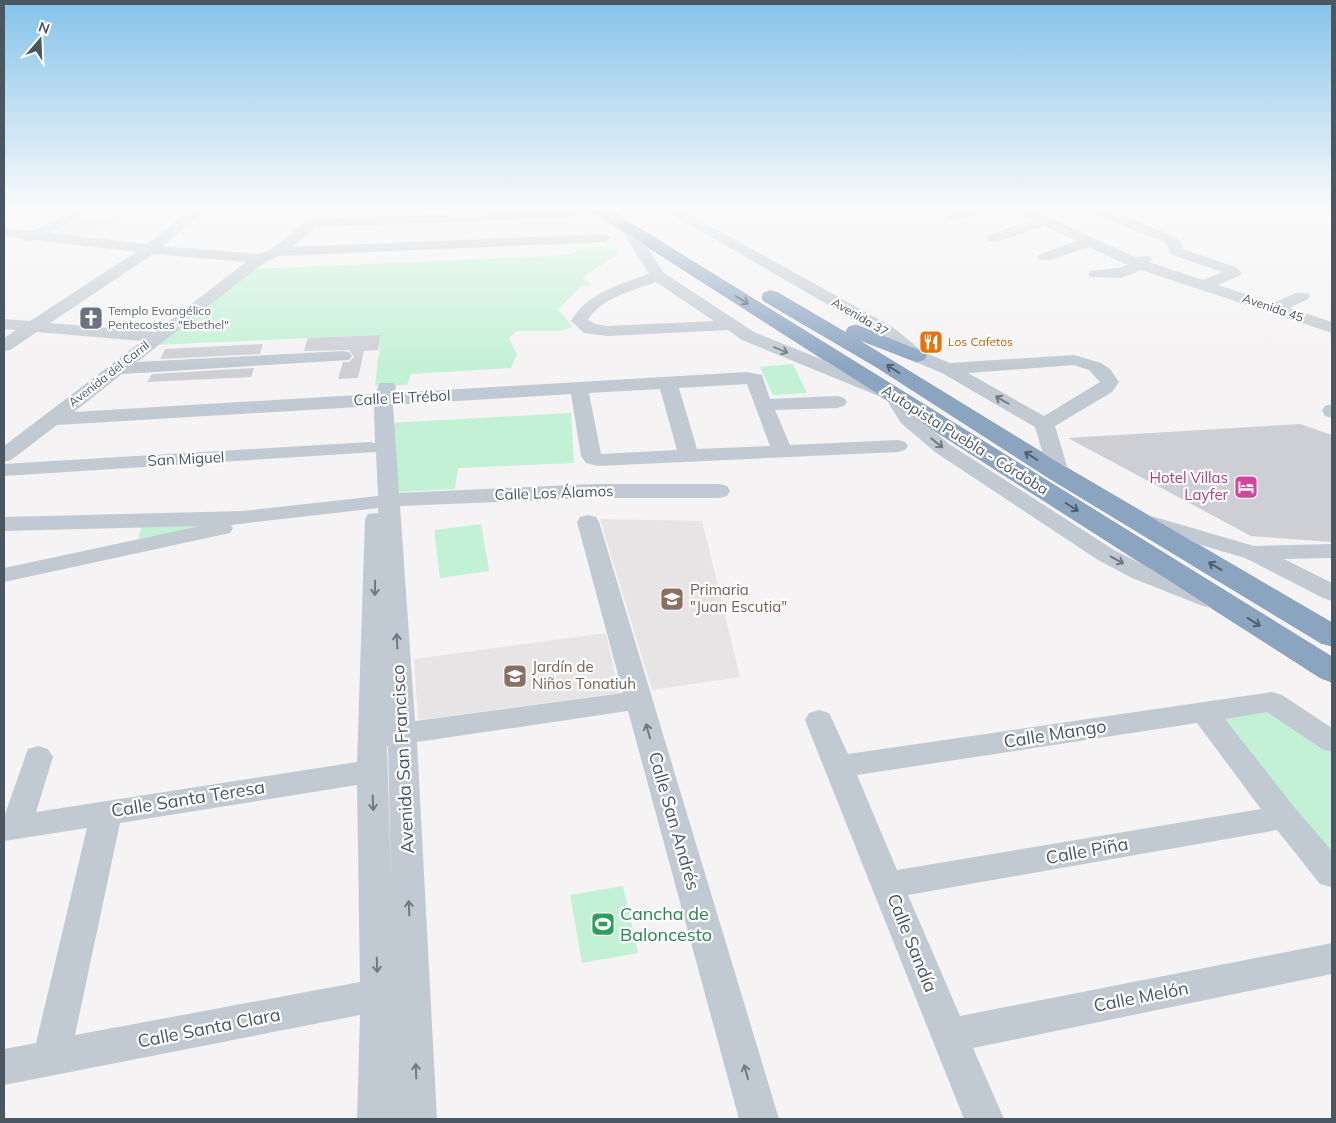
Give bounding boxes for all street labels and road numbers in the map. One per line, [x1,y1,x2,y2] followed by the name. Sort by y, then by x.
[1241,290,1305,325] street label: Avenida 45
[829,294,891,339] street label: Avenida 37
[65,337,152,410] street label: Avenida del Carril
[878,380,1052,499] street label: Autopista Puebla - Córdoba
[353,385,451,410] street label: Calle El Trébol
[147,447,225,470] street label: San Miguel
[494,481,614,504] street label: Calle Los Álamos
[386,664,419,854] street label: Avenida San Francisco
[1002,714,1108,753] street label: Calle Mango
[644,749,705,893] street label: Calle San Andrés
[109,775,266,822] street label: Calle Santa Teresa
[1044,832,1130,869] street label: Calle Piña
[882,890,943,995] street label: Calle Sandía
[1091,976,1190,1017] street label: Calle Melón
[136,1002,282,1053] street label: Calle Santa Clara

